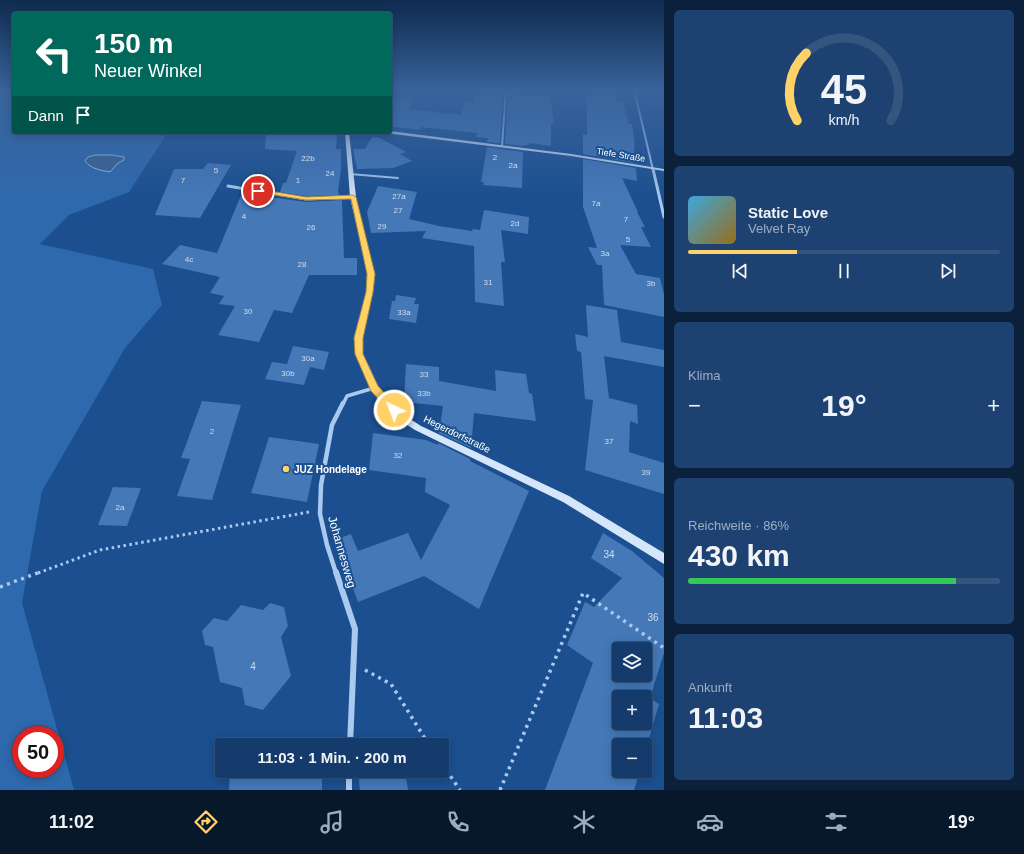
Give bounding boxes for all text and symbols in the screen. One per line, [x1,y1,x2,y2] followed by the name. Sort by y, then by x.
[28,28,80,80] icon: left
[94,28,173,59] text: 150 m
[94,61,202,81] text: Neuer Winkel
[821,66,867,113] text: 45
[72,104,94,126] icon: arrive
[28,107,64,124] text: Dann
[829,112,860,128] text: km/h
[596,146,646,164] street label: Tiefe Straße
[493,153,498,162] house number: 2
[301,154,315,163] house number: 22b
[509,161,518,170] house number: 2a
[214,166,219,175] house number: 5
[326,169,335,178] house number: 24
[241,174,275,208] pin
[181,176,186,185] house number: 7
[296,176,301,185] house number: 1
[247,180,269,202] icon: arrive
[392,192,406,201] house number: 27a
[592,199,601,208] house number: 7a
[748,204,828,221] text: Static Love
[394,206,403,215] house number: 27
[242,212,247,221] house number: 4
[624,215,629,224] house number: 7
[511,219,519,228] house number: 2d
[748,221,810,236] text: Velvet Ray
[378,222,387,231] house number: 29
[307,223,316,232] house number: 26
[626,235,631,244] house number: 5
[601,249,610,258] house number: 3a
[185,255,193,264] house number: 4c
[298,260,307,269] house number: 28
[729,260,751,282] icon: previous
[833,260,855,282] icon: pause
[937,260,959,282] icon: next
[484,278,493,287] house number: 31
[647,279,656,288] house number: 3b
[244,307,253,316] house number: 30
[397,308,411,317] house number: 33a
[301,354,315,363] house number: 30a
[688,368,721,383] text: Klima
[281,369,295,378] house number: 30b
[420,370,429,379] house number: 33
[373,389,415,431] position arrow
[417,389,431,398] house number: 33b
[821,389,867,422] text: 19°
[688,393,701,418] text: −
[987,393,1000,418] text: +
[422,413,493,455] street label: Hegerdorfstraße
[210,427,215,436] house number: 2
[605,437,614,446] house number: 37
[394,451,403,460] house number: 32
[281,464,291,474] marker: JUZ Hondelage
[294,464,367,475] place label: JUZ Hondelage
[642,468,651,477] house number: 39
[116,503,125,512] house number: 2a
[325,514,359,590] street label: Johannesweg
[688,518,789,533] text: Reichweite · 86%
[688,539,790,572] text: 430 km
[603,549,615,560] house number: 34
[647,612,659,623] house number: 36
[612,642,652,778] map controls
[612,642,652,682] button: layers
[250,661,256,672] house number: 4
[688,680,732,695] text: Ankunft
[612,690,652,730] button: +
[688,701,763,734] text: 11:03
[12,726,64,778] speed limit sign: 50
[612,738,652,778] button: −
[257,749,407,766] text: 11:03 · 1 Min. · 200 m
[192,808,220,836] icon: directions
[318,808,346,836] icon: music
[444,808,472,836] icon: phone
[570,808,598,836] icon: climate
[696,808,724,836] icon: car
[822,808,850,836] icon: filters
[49,812,94,832] text: 11:02
[948,812,975,832] text: 19°

